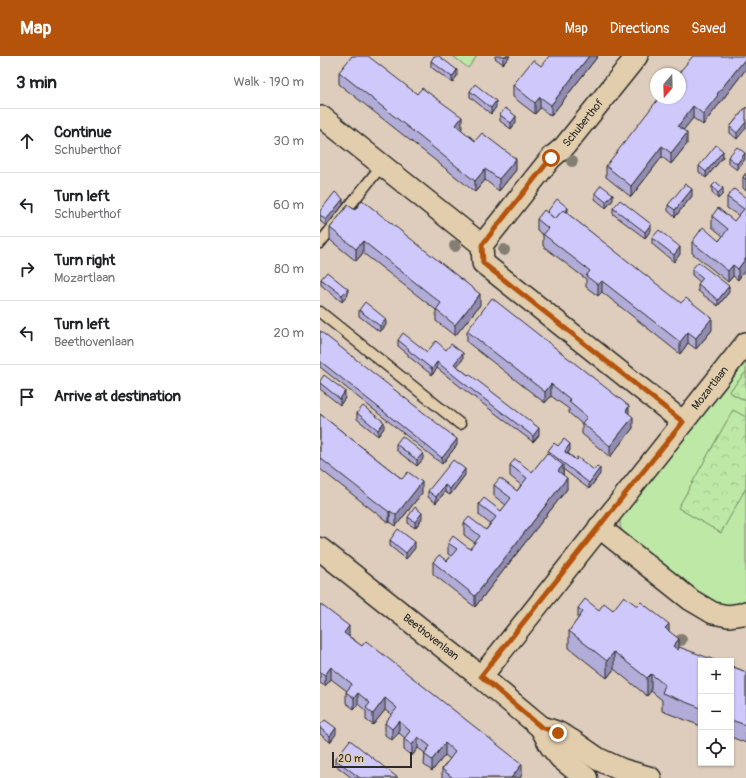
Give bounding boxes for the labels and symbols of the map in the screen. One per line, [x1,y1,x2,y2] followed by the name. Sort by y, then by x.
[650,68,686,104] north arrow
[560,96,606,149] street label: Schuberthof
[542,149,560,167] route start
[689,364,731,412] street label: Mozartlaan
[400,611,462,663] street label: Beethovenlaan
[549,724,567,742] route end
[332,750,412,769] scale bar

